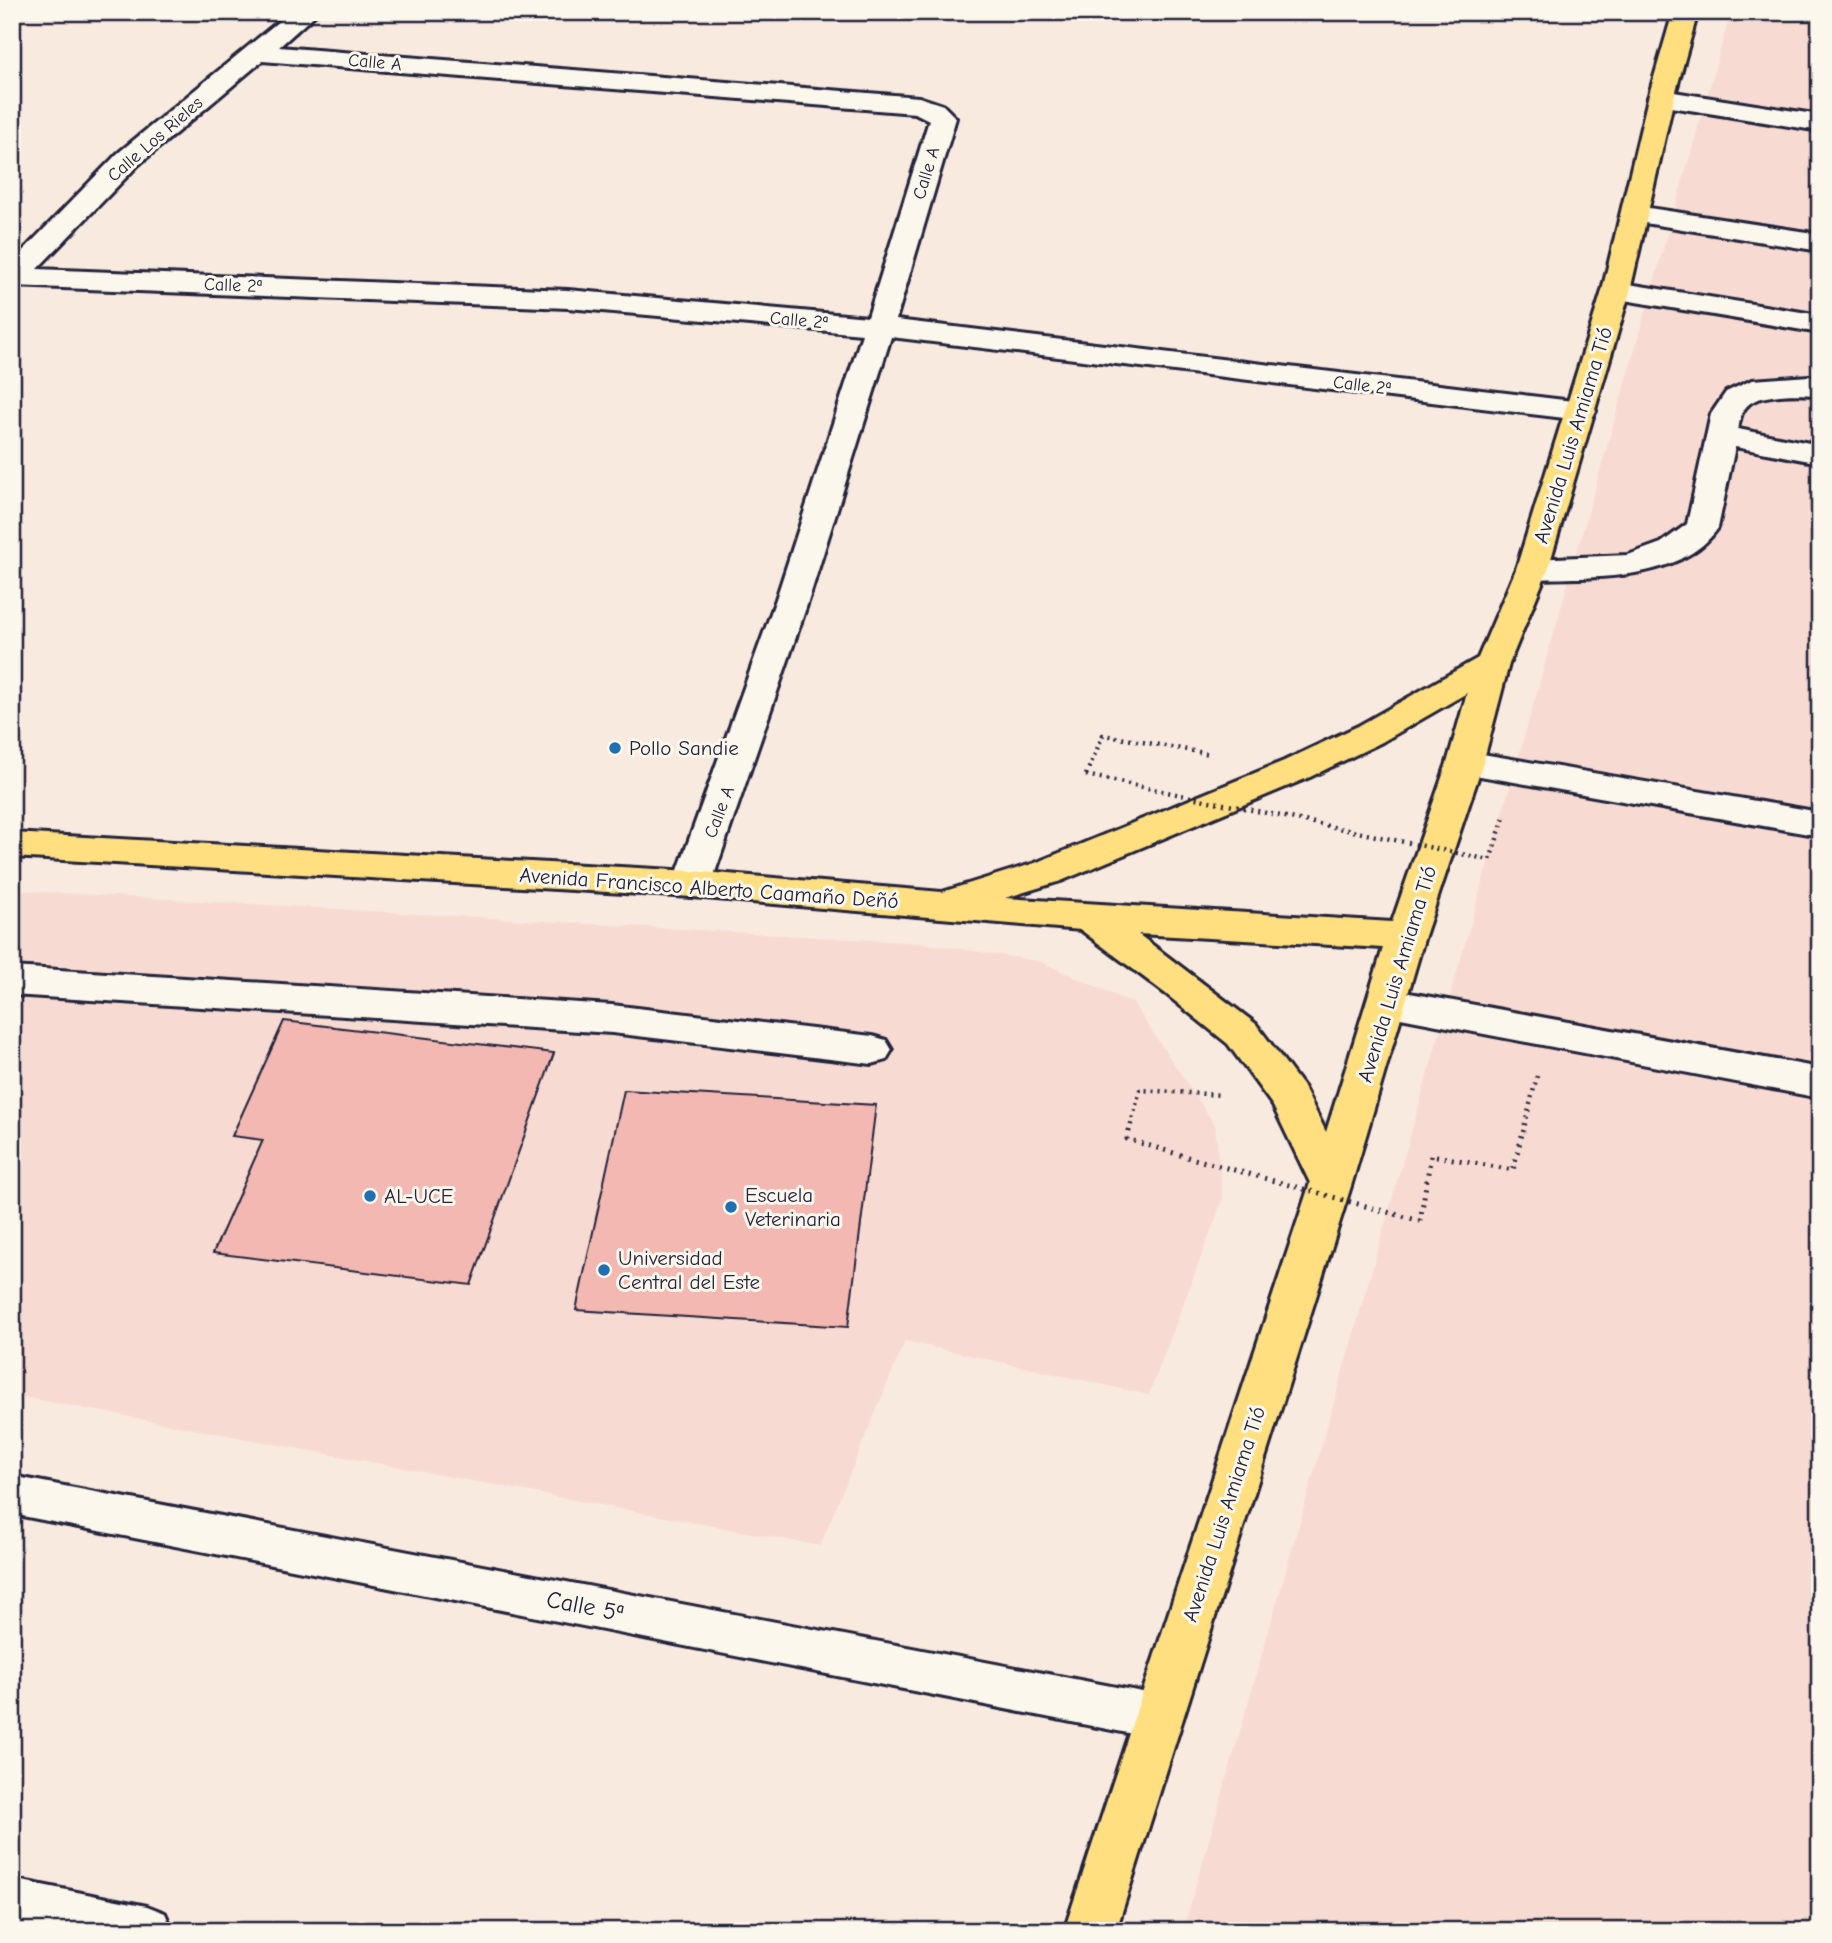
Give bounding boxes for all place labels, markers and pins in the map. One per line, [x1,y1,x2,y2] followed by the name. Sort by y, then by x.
[629,736,739,760] place label: Pollo Sandie
[607,740,623,756] marker: Pollo Sandie
[745,1183,841,1231] place label: Escuela Veterinaria
[384,1184,454,1208] place label: AL-UCE
[362,1188,378,1204] marker: AL-UCE
[723,1199,739,1215] marker: Escuela Veterinaria
[618,1246,760,1294] place label: Universidad Central del Este
[596,1262,612,1278] marker: Universidad Central del Este

